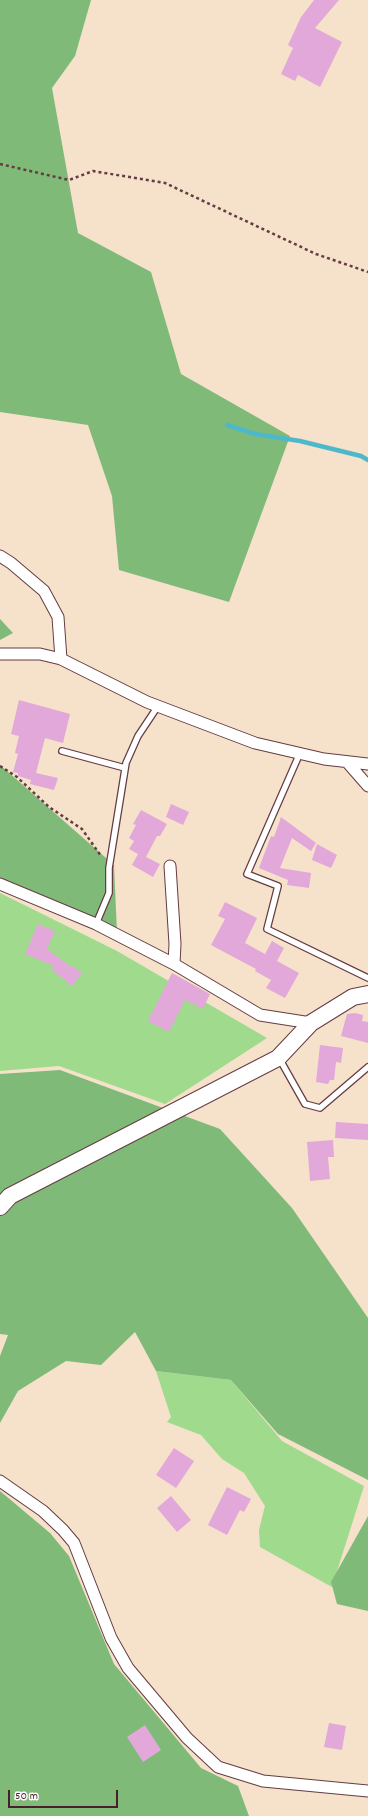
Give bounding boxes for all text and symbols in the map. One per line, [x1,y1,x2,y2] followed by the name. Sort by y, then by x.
[10,1782,120,1808] scale bar
[15,1788,38,1805] text: 50 m

